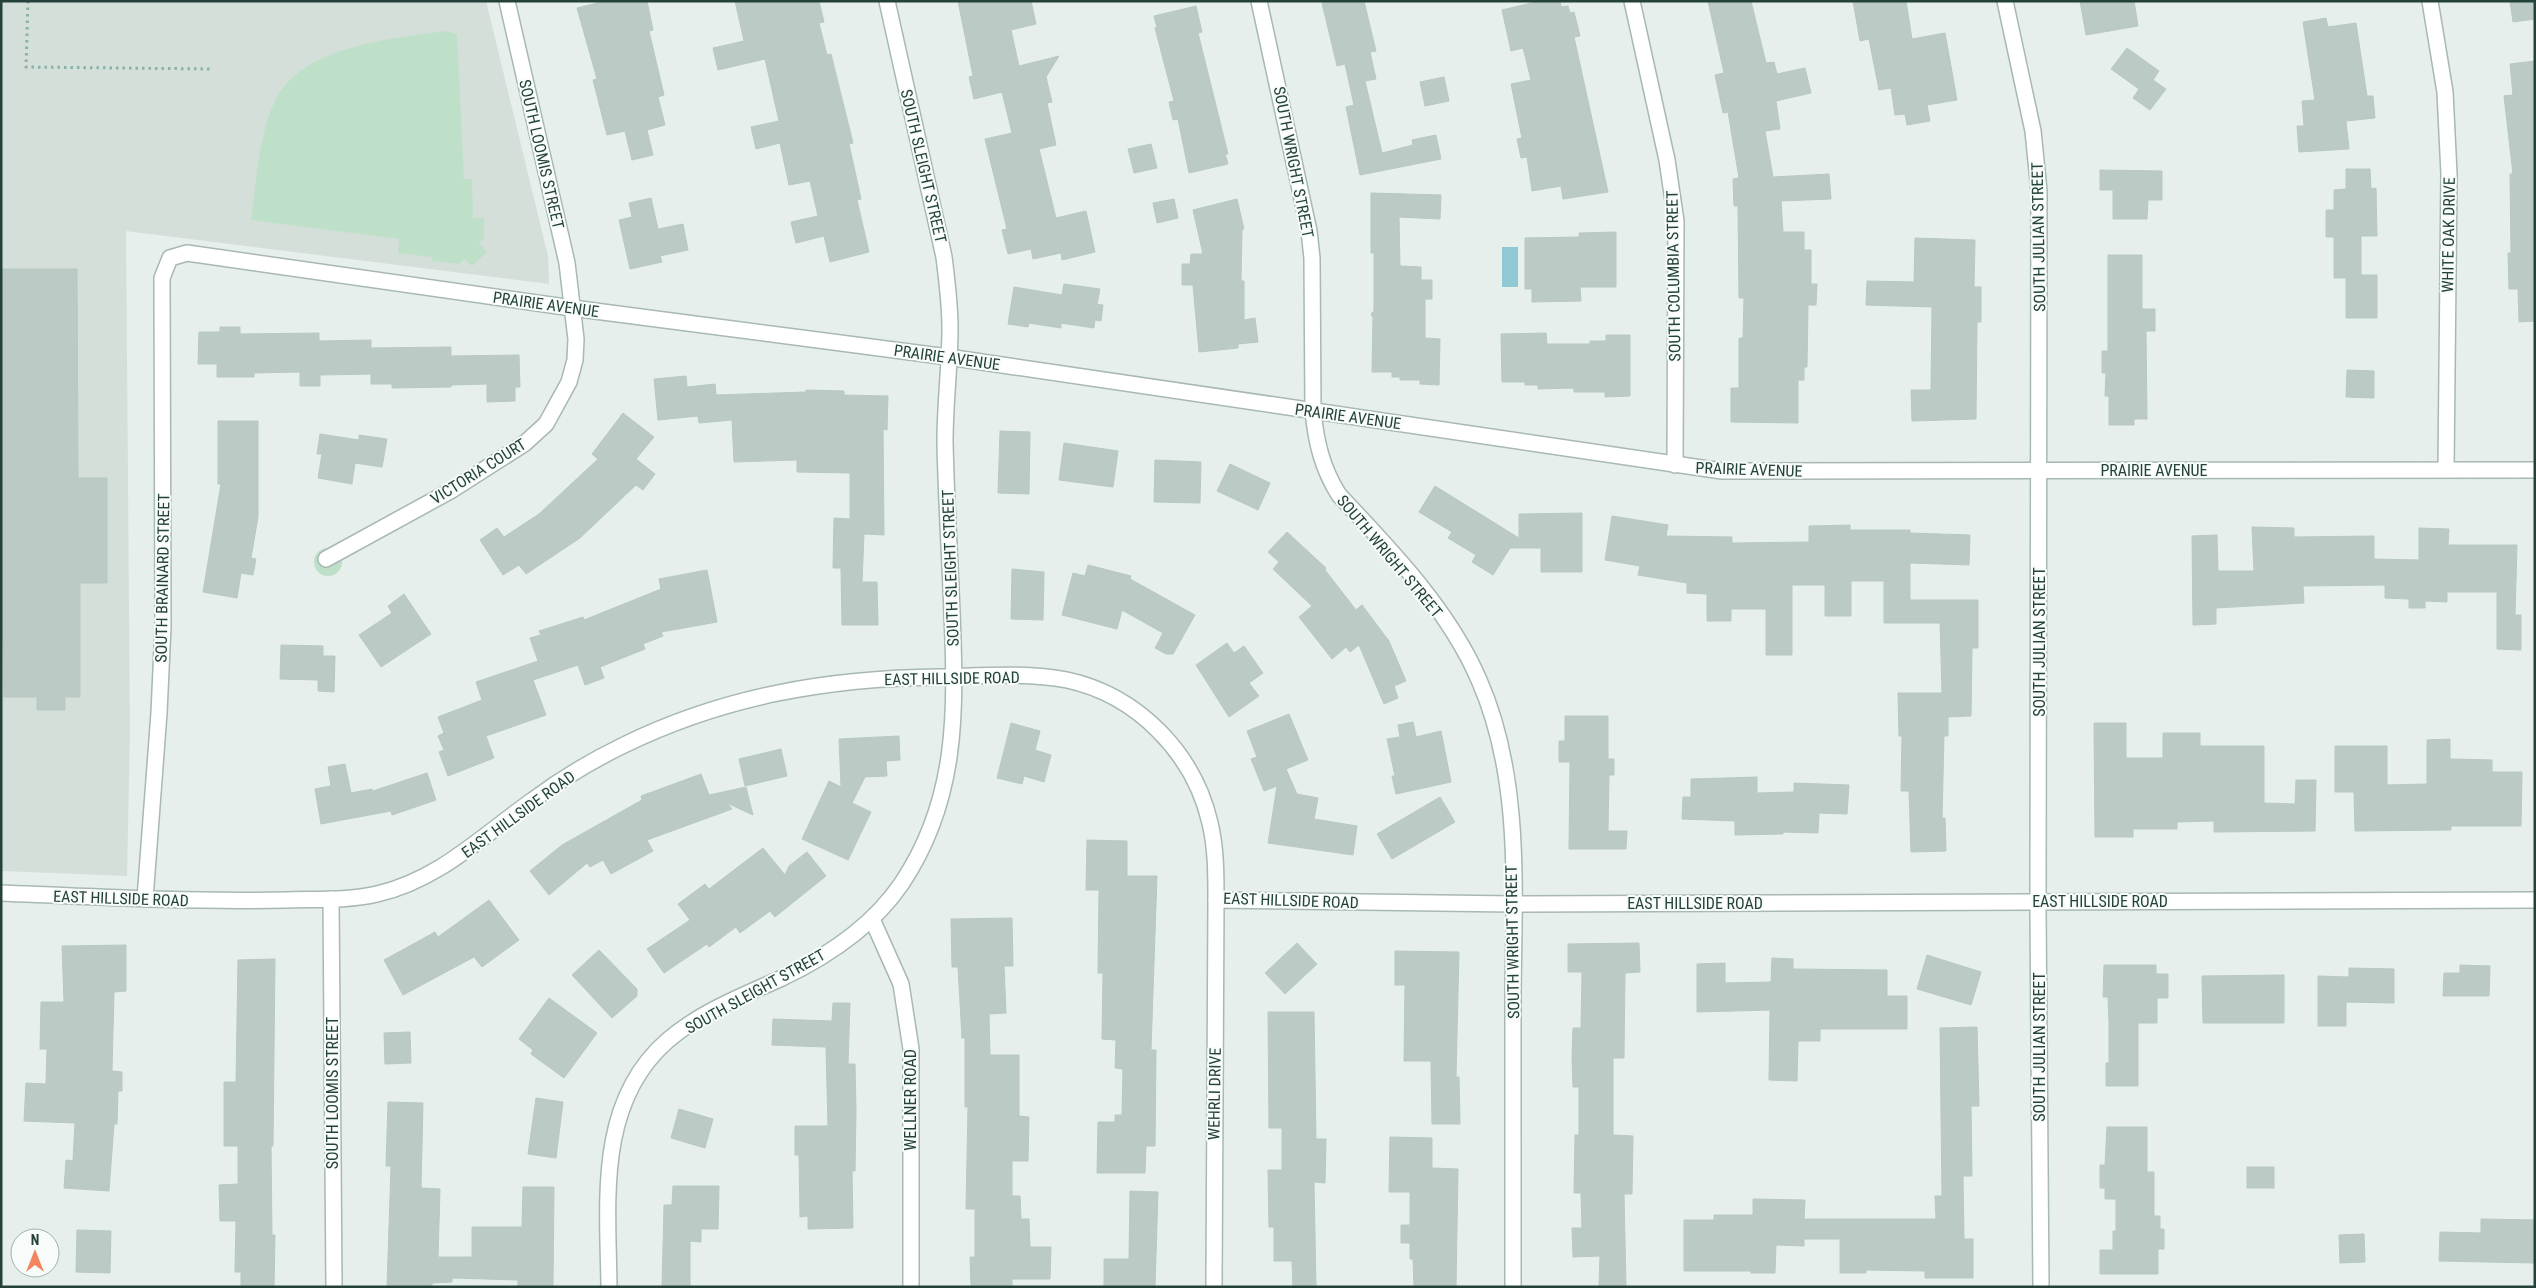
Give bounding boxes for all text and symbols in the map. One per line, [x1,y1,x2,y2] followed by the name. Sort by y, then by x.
[515,78,568,231] street label: SOUTH LOOMIS STREET
[1270,85,1318,239] street label: SOUTH WRIGHT STREET
[897,87,950,245] street label: SOUTH SLEIGHT STREET
[2028,162,2049,312] street label: SOUTH JULIAN STREET
[2438,177,2459,293] street label: WHITE OAK DRIVE
[1663,190,1684,362] street label: SOUTH COLUMBIA STREET
[492,288,600,321] street label: PRAIRIE AVENUE
[893,341,1001,374] street label: PRAIRIE AVENUE
[1294,400,1402,433] street label: PRAIRIE AVENUE
[427,435,529,508] street label: VICTORIA COURT
[1695,458,1803,481] street label: PRAIRIE AVENUE
[2100,461,2208,480] street label: PRAIRIE AVENUE
[938,489,963,647] street label: SOUTH SLEIGHT STREET
[1333,491,1446,621] street label: SOUTH WRIGHT STREET
[152,493,173,663] street label: SOUTH BRAINARD STREET
[2030,567,2049,717] street label: SOUTH JULIAN STREET
[884,668,1020,689] street label: EAST HILLSIDE ROAD
[458,767,579,862] street label: EAST HILLSIDE ROAD
[1502,865,1523,1019] street label: SOUTH WRIGHT STREET
[53,887,189,910] street label: EAST HILLSIDE ROAD
[1223,889,1359,912] street label: EAST HILLSIDE ROAD
[2032,892,2168,911] street label: EAST HILLSIDE ROAD
[1627,894,1763,913] street label: EAST HILLSIDE ROAD
[682,945,829,1038] street label: SOUTH SLEIGHT STREET
[2030,972,2049,1122] street label: SOUTH JULIAN STREET
[323,1017,342,1169] street label: SOUTH LOOMIS STREET
[1204,1048,1225,1140] street label: WEHRLI DRIVE
[901,1049,920,1151] street label: WELLNER ROAD
[10,1228,60,1278] north arrow
[31,1232,39,1248] text: N

